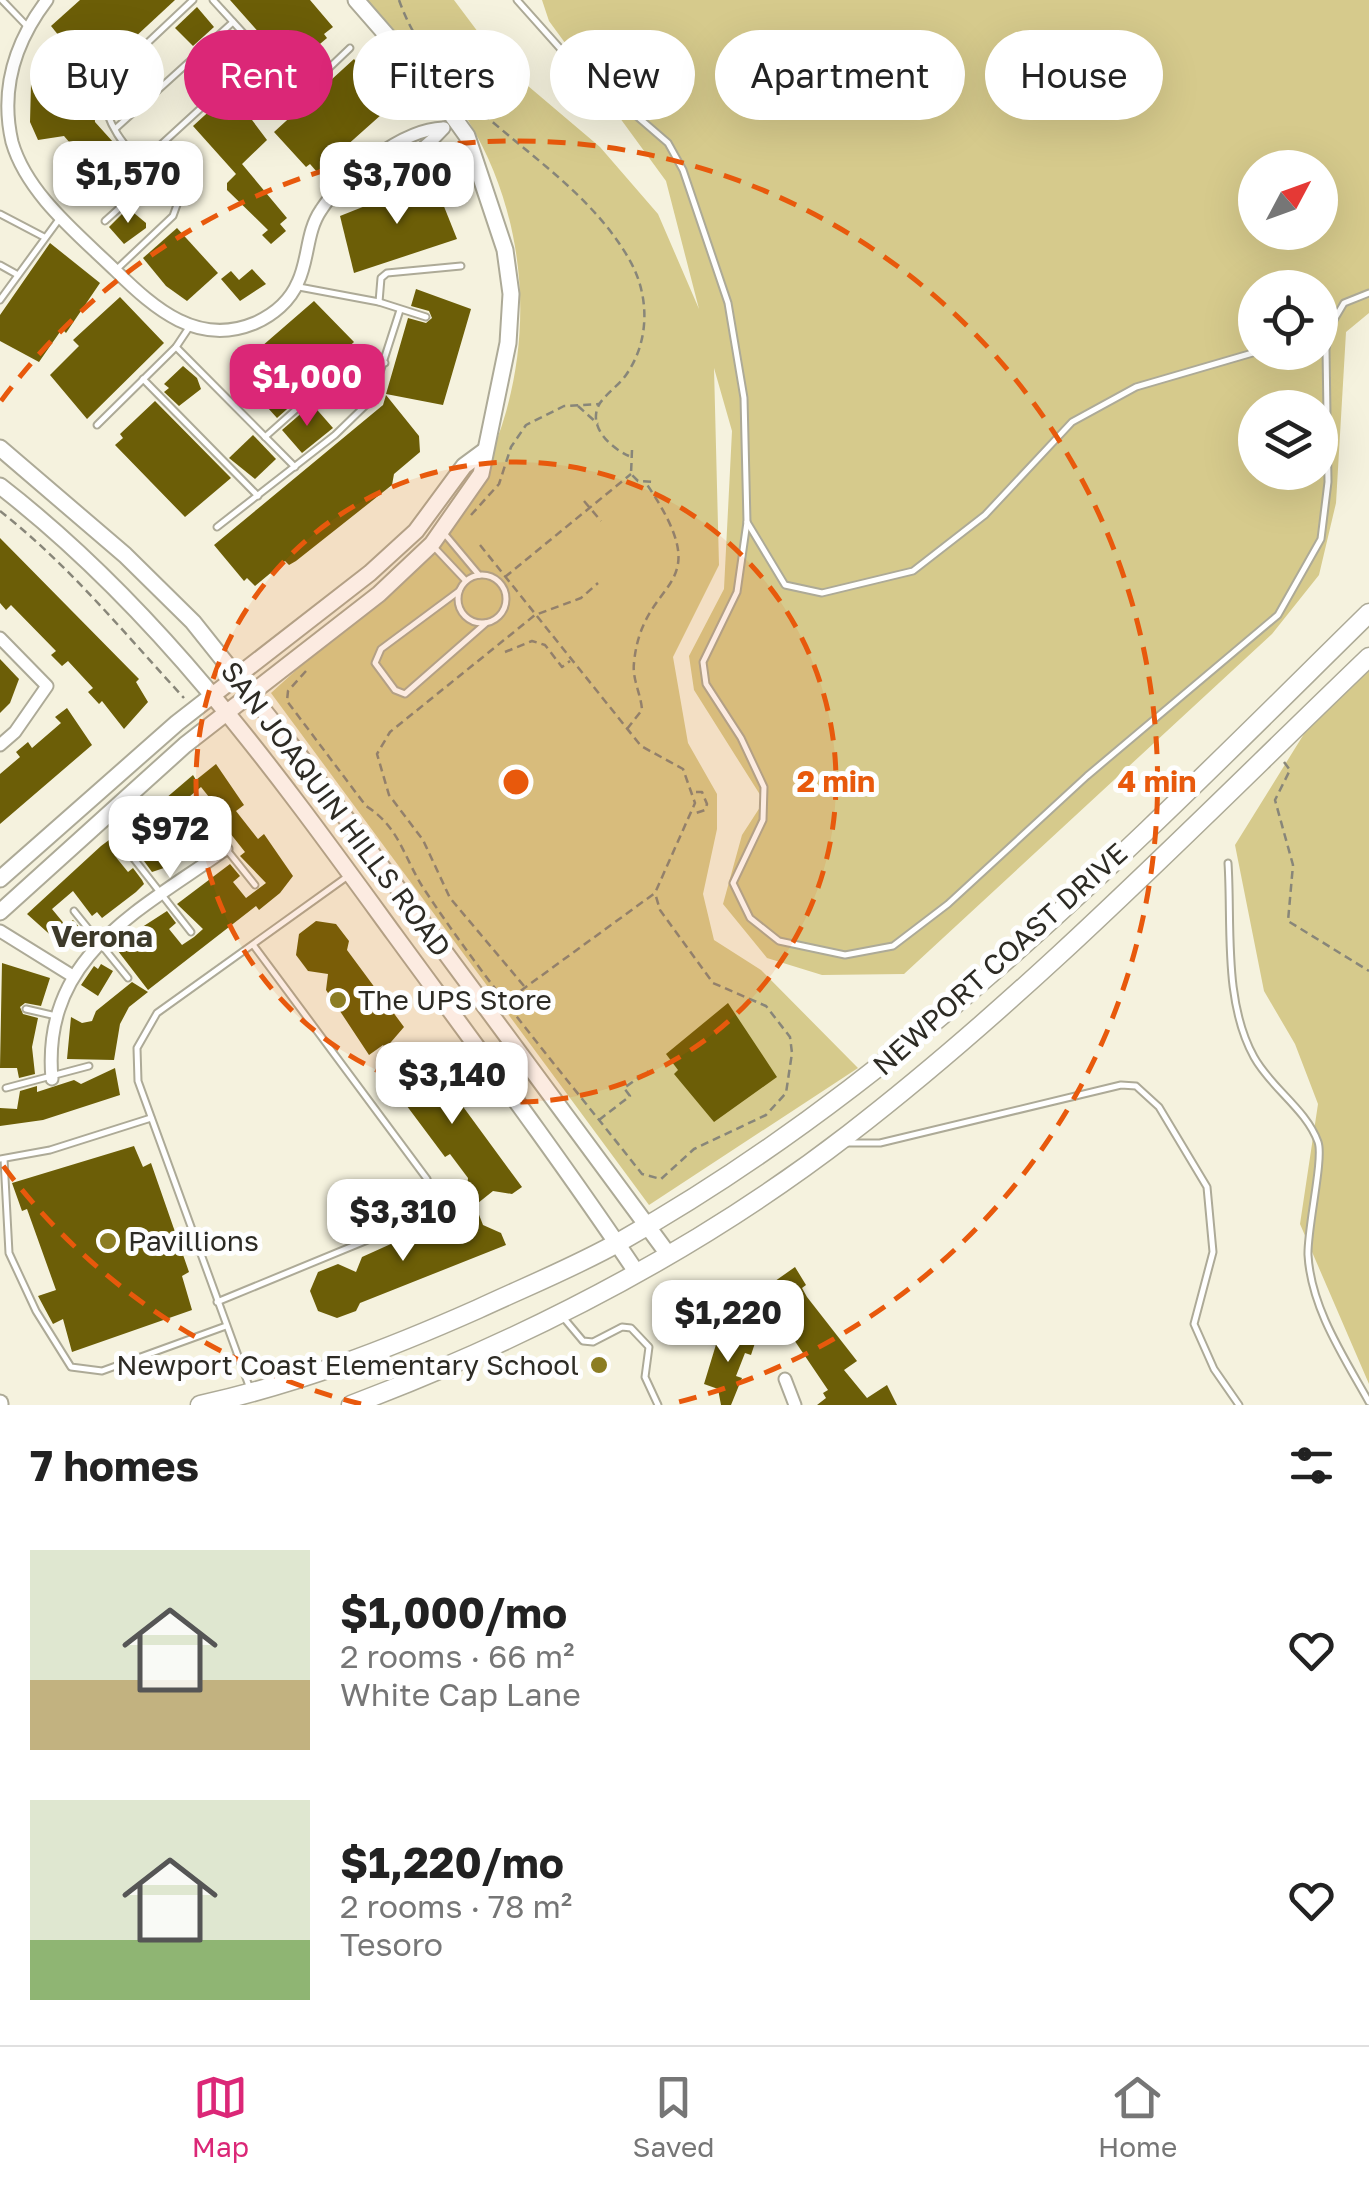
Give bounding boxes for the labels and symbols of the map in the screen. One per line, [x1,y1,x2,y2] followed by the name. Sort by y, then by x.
[47,141,209,226] pin: $1,570
[316,142,478,227] pin: $3,700
[1238,150,1338,250] north arrow
[226,344,388,429] pin: $1,000
[215,655,458,963] street label: SAN JOAQUIN HILLS ROAD
[797,763,875,799] text: 2 min
[1118,763,1196,799] text: 4 min
[498,764,534,800] centre of rings
[111,796,229,881] pin: $972
[866,836,1133,1081] street label: NEWPORT COAST DRIVE
[51,918,153,954] district label: Verona
[358,983,552,1016] place label: The UPS Store
[327,989,349,1011] marker: The UPS Store
[371,1042,533,1127] pin: $3,140
[322,1179,484,1264] pin: $3,310
[128,1224,259,1257] place label: Pavillions
[97,1230,119,1252] marker: Pavillions
[647,1280,809,1365] pin: $1,220
[116,1348,579,1381] place label: Newport Coast Elementary School
[588,1354,610,1376] marker: Newport Coast Elementary School

